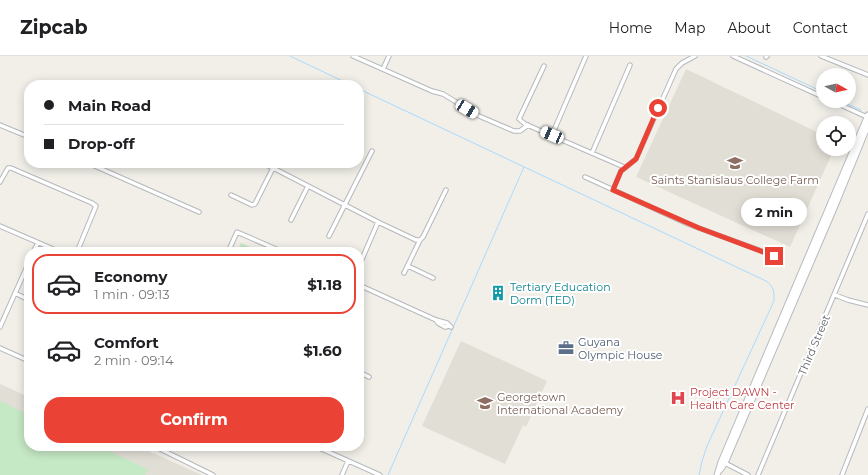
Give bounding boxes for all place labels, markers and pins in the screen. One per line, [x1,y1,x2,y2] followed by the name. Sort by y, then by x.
[726,154,744,172] school or university icon: Saints Stanislaus College Farm
[651,173,819,187] place label: Saints Stanislaus College Farm
[510,280,611,307] place label: Tertiary Education Dorm (TED)
[489,284,507,302] building icon: Tertiary Education Dorm (TED)
[578,335,663,362] place label: Guyana Olympic House
[557,339,575,357] office icon: Guyana Olympic House
[690,385,795,412] place label: Project DAWN - Health Care Center
[669,389,687,407] hospital icon: Project DAWN - Health Care Center
[497,390,623,417] place label: Georgetown International Academy
[476,394,494,412] school or university icon: Georgetown International Academy

